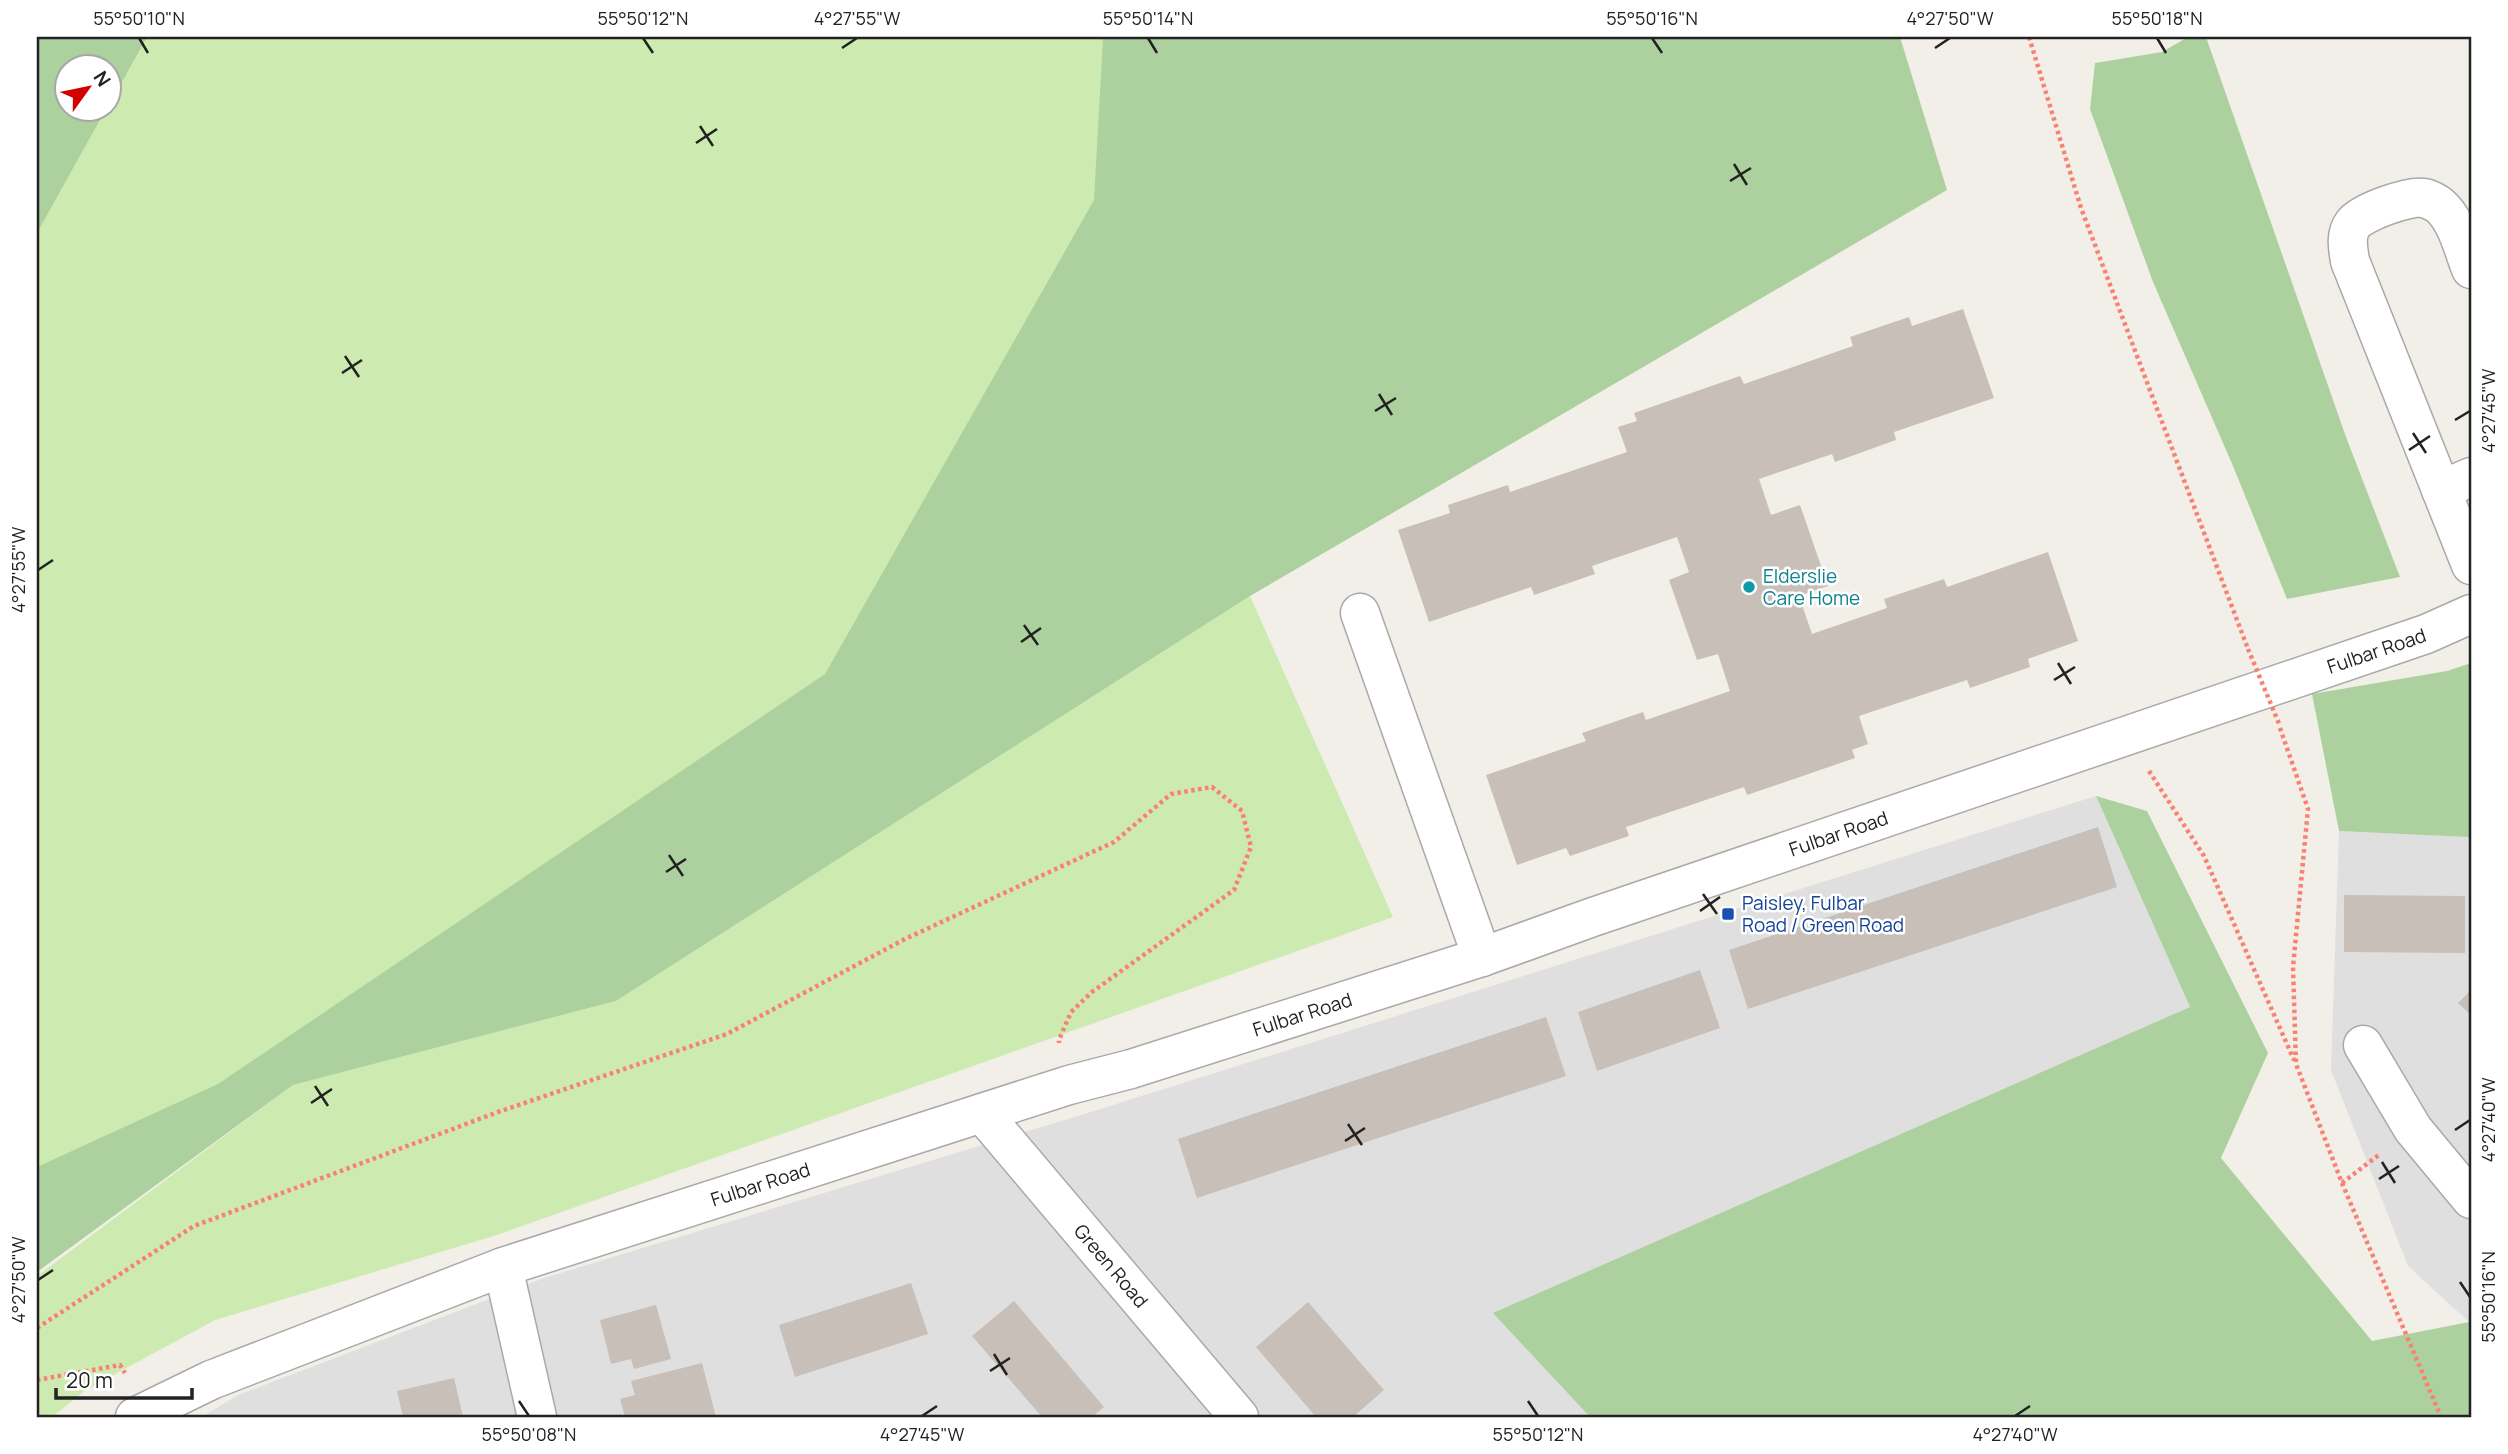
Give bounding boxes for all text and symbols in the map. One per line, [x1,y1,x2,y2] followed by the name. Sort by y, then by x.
[93,6,185,30] text: 55°50'10"N
[598,6,688,30] text: 55°50'12"N
[814,6,900,30] text: 4°27'55"W
[1103,6,1193,30] text: 55°50'14"N
[1606,6,1698,30] text: 55°50'16"N
[1906,6,1994,30] text: 4°27'50"W
[2112,6,2202,30] text: 55°50'18"N
[52,52,122,122] north arrow
[88,66,117,92] text: N
[2476,369,2500,453] text: 4°27'45"W
[6,527,30,613] text: 4°27'55"W
[1763,563,1860,611] place label: Elderslie Care Home
[1741,579,1757,595] marker: Elderslie Care Home
[2324,622,2429,680] street label: Fulbar Road
[1786,805,1891,862] street label: Fulbar Road
[1742,890,1904,938] place label: Paisley, Fulbar Road / Green Road
[1720,906,1736,922] marker: Paisley, Fulbar Road / Green Road
[1249,986,1355,1042] street label: Fulbar Road
[2476,1077,2500,1163] text: 4°27'40"W
[707,1156,813,1212] street label: Fulbar Road
[1068,1218,1154,1313] street label: Green Road
[6,1236,30,1324] text: 4°27'50"W
[2476,1251,2500,1343] text: 55°50'16"N
[56,1356,192,1400] scale bar
[66,1366,113,1394] text: 20 m
[482,1422,576,1446] text: 55°50'08"N
[880,1422,964,1446] text: 4°27'45"W
[1493,1422,1583,1446] text: 55°50'12"N
[1972,1422,2058,1446] text: 4°27'40"W

